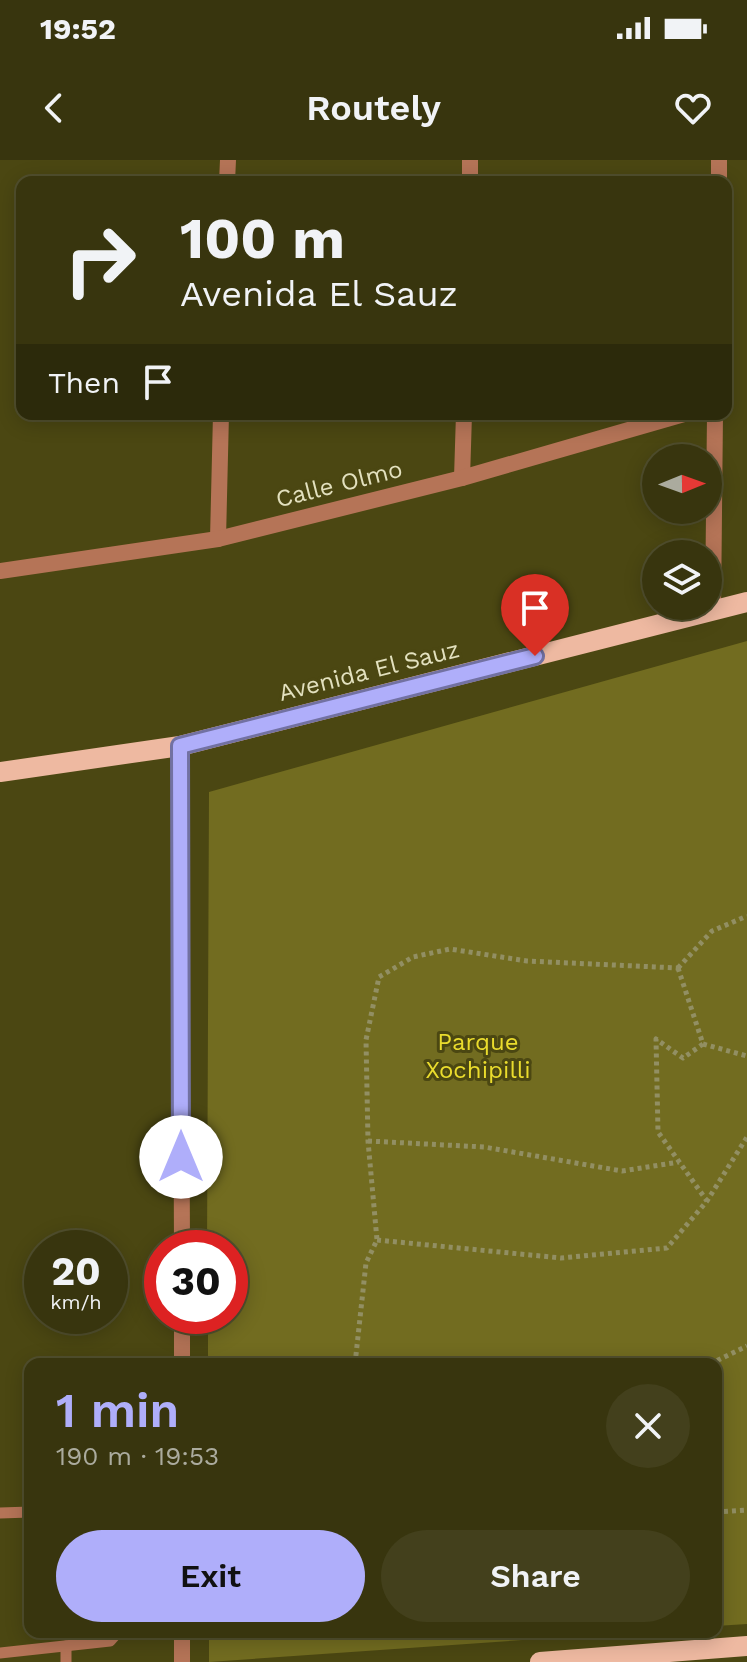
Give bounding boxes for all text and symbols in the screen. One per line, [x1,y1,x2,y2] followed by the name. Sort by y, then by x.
[40,11,116,46] text: 19:52
[32,86,76,130] icon: back
[671,86,715,130] icon: heart
[306,87,441,129] text: Routely
[180,206,345,272] text: 100 m
[48,208,152,312] icon: right
[180,273,458,315] text: Avenida El Sauz
[136,360,180,404] icon: arrive
[48,365,120,400] text: Then
[642,444,722,524] north arrow
[642,444,722,620] map controls
[273,455,405,513] street label: Calle Olmo
[642,540,722,620] button: layers
[501,574,569,656] pin
[513,586,557,630] icon: arrive
[276,635,462,707] street label: Avenida El Sauz
[425,1028,531,1084] park label: Parque Xochipilli
[139,1115,223,1199] position arrow
[144,1230,248,1334] speed limit sign: 30
[51,1248,101,1295] text: 20
[50,1290,102,1314] text: km/h
[56,1382,179,1439] text: 1 min
[606,1384,690,1468] button: close
[56,1441,219,1471] text: 190 m · 19:53
[56,1530,365,1622] button: Exit
[381,1530,690,1622] button: Share

